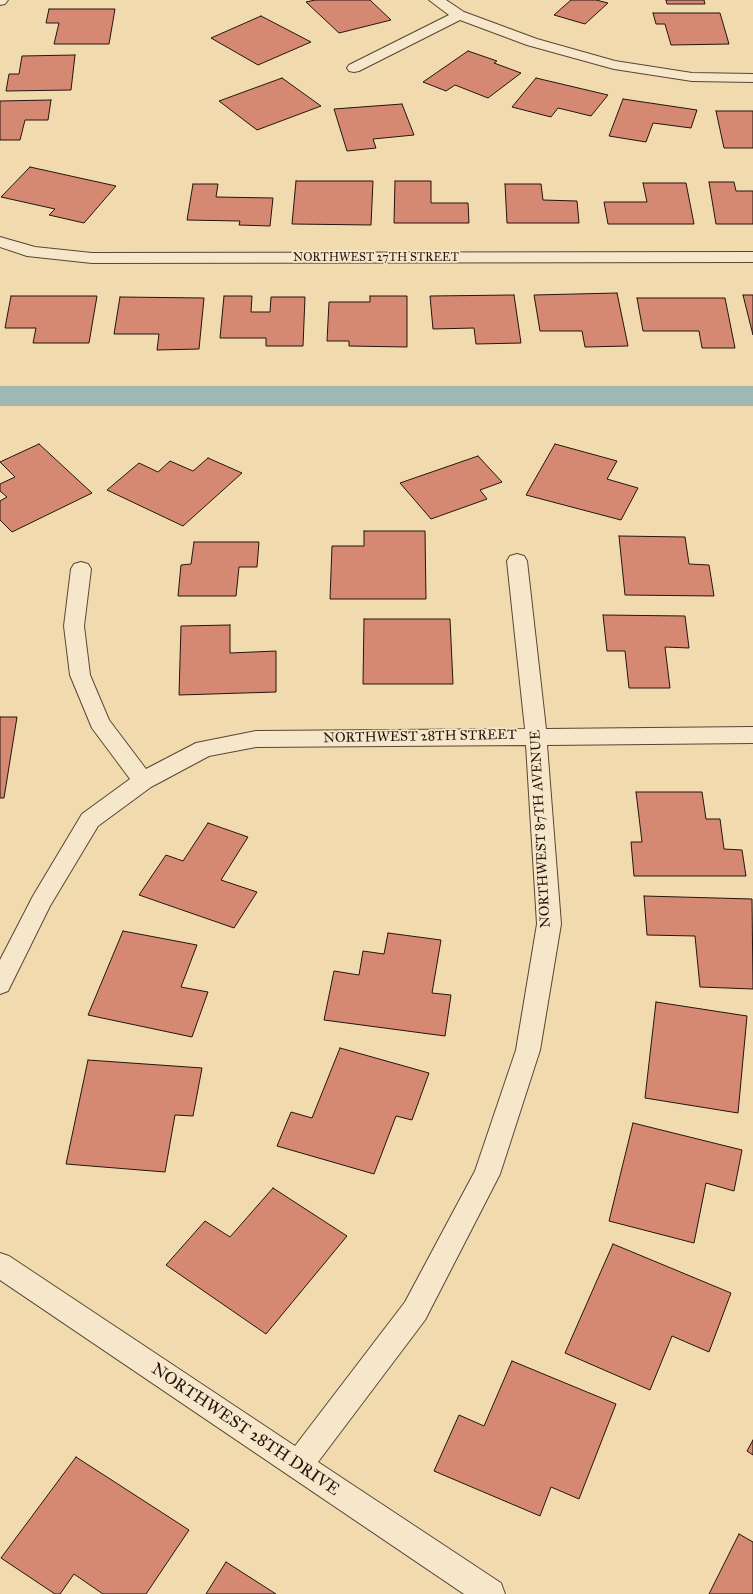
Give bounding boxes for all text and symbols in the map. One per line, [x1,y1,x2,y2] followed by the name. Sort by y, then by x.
[293,251,459,265] street label: NORTHWEST 27TH STREET
[323,727,517,747] street label: NORTHWEST 28TH STREET
[527,730,555,928] street label: NORTHWEST 87TH AVENUE
[147,1359,343,1501] street label: NORTHWEST 28TH DRIVE

